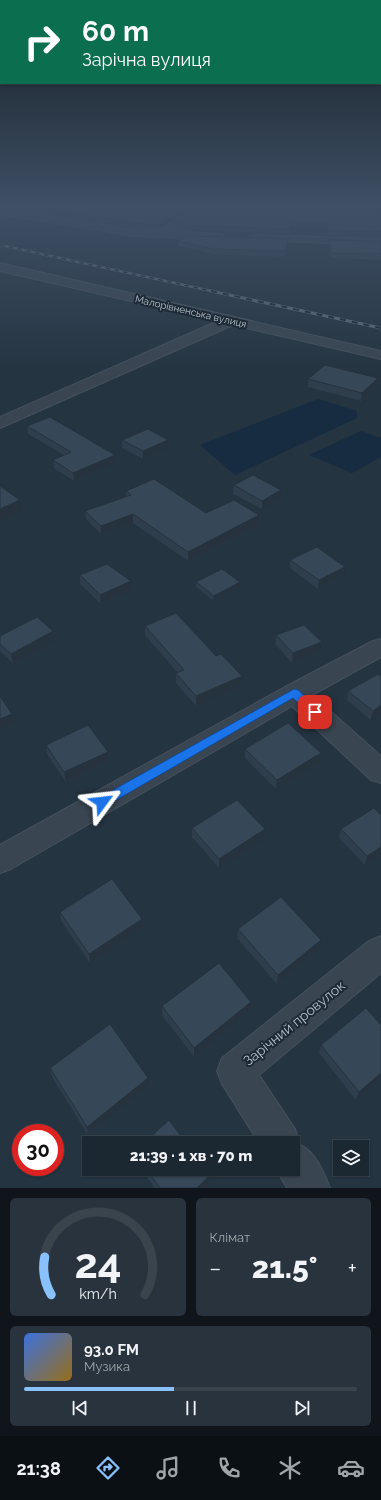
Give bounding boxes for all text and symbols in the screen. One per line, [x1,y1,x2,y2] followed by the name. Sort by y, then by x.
[82,15,149,48] text: 60 m
[16,16,68,68] icon: right
[82,49,211,70] text: Зарічна вулиця
[134,293,248,330] street label: Малорівненська вулиця
[298,695,332,729] pin
[304,701,326,723] icon: arrive
[81,781,123,823] position arrow
[240,977,348,1069] street label: Зарічний провулок
[12,1124,64,1176] speed limit sign: 30
[333,1140,369,1176] map controls
[333,1140,369,1176] button: layers
[130,1147,252,1165] text: 21:39 · 1 хв · 70 m
[210,1230,250,1245] text: Клімат
[74,1239,121,1288] text: 24
[252,1250,317,1285] text: 21.5°
[210,1255,221,1281] text: −
[348,1255,357,1281] text: +
[79,1286,117,1302] text: km/h
[84,1341,139,1359] text: 93.0 FM
[84,1359,130,1374] text: Музика
[69,1397,91,1419] icon: previous
[180,1397,202,1419] icon: pause
[291,1397,313,1419] icon: next
[94,1454,122,1482] icon: directions
[154,1454,182,1482] icon: music
[215,1454,243,1482] icon: phone
[276,1454,304,1482] icon: climate
[337,1454,365,1482] icon: car
[16,1458,61,1479] text: 21:38

